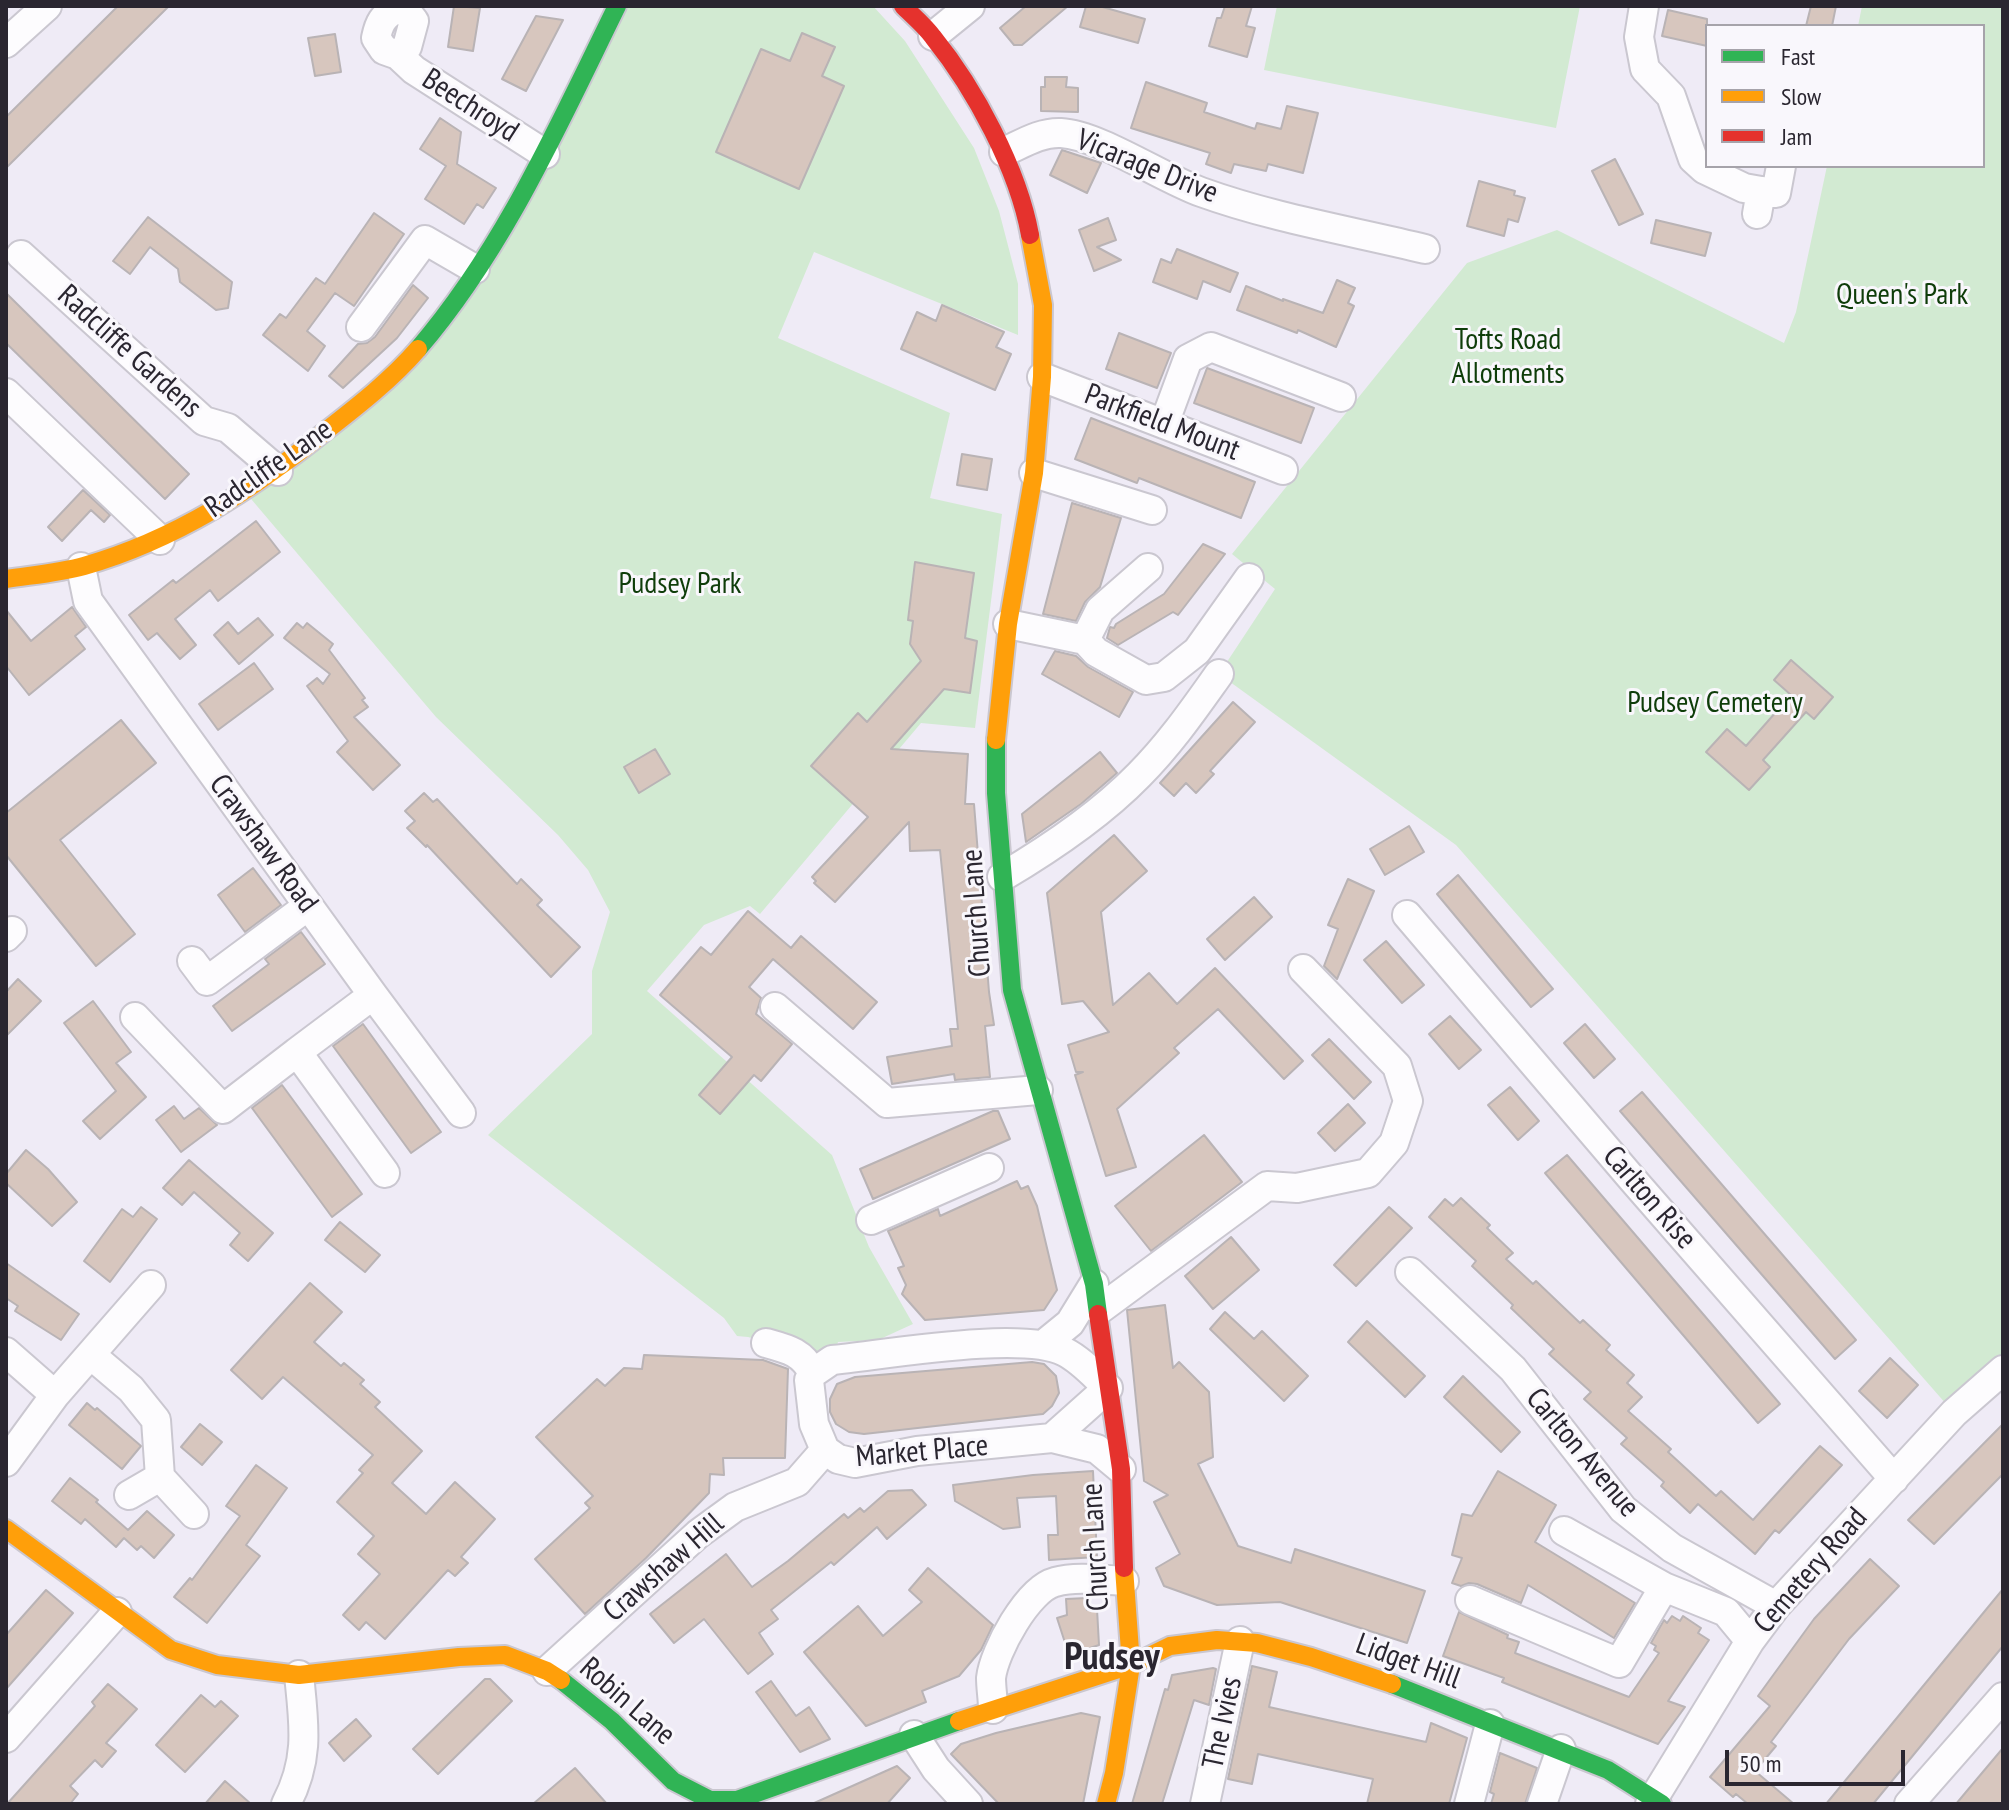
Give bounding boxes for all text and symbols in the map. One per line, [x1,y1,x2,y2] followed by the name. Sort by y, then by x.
[1705,24,1985,168] legend
[1781,41,1815,72] text: Fast
[415,62,525,150] street label: Beechroyd
[1781,81,1821,112] text: Slow
[1781,121,1812,152] text: Jam
[1071,122,1223,212] street label: Vicarage Drive
[1836,277,1968,313] park label: Queen's Park
[50,278,208,426] street label: Radcliffe Gardens
[1452,322,1564,392] park label: Tofts Road Allotments
[1079,377,1245,469] street label: Parkfield Mount
[198,412,340,526] street label: Radcliffe Lane
[619,566,741,602] park label: Pudsey Park
[1627,685,1803,721] park label: Pudsey Cemetery
[201,768,325,920] street label: Crawshaw Road
[955,848,999,978] street label: Church Lane
[1595,1139,1703,1257] street label: Carlton Rise
[1518,1381,1646,1525] street label: Carlton Avenue
[854,1428,990,1476] street label: Market Place
[1075,1482,1117,1612] street label: Church Lane
[1747,1501,1875,1641] street label: Cemetery Road
[597,1506,731,1630] street label: Crawshaw Hill
[1351,1627,1465,1697] street label: Lidget Hill
[1064,1635,1160,1681] district label: Pudsey
[572,1651,682,1753] street label: Robin Lane
[1196,1674,1250,1772] street label: The Ivies
[1729,1734,1909,1784] scale bar
[1739,1748,1781,1779] text: 50 m

